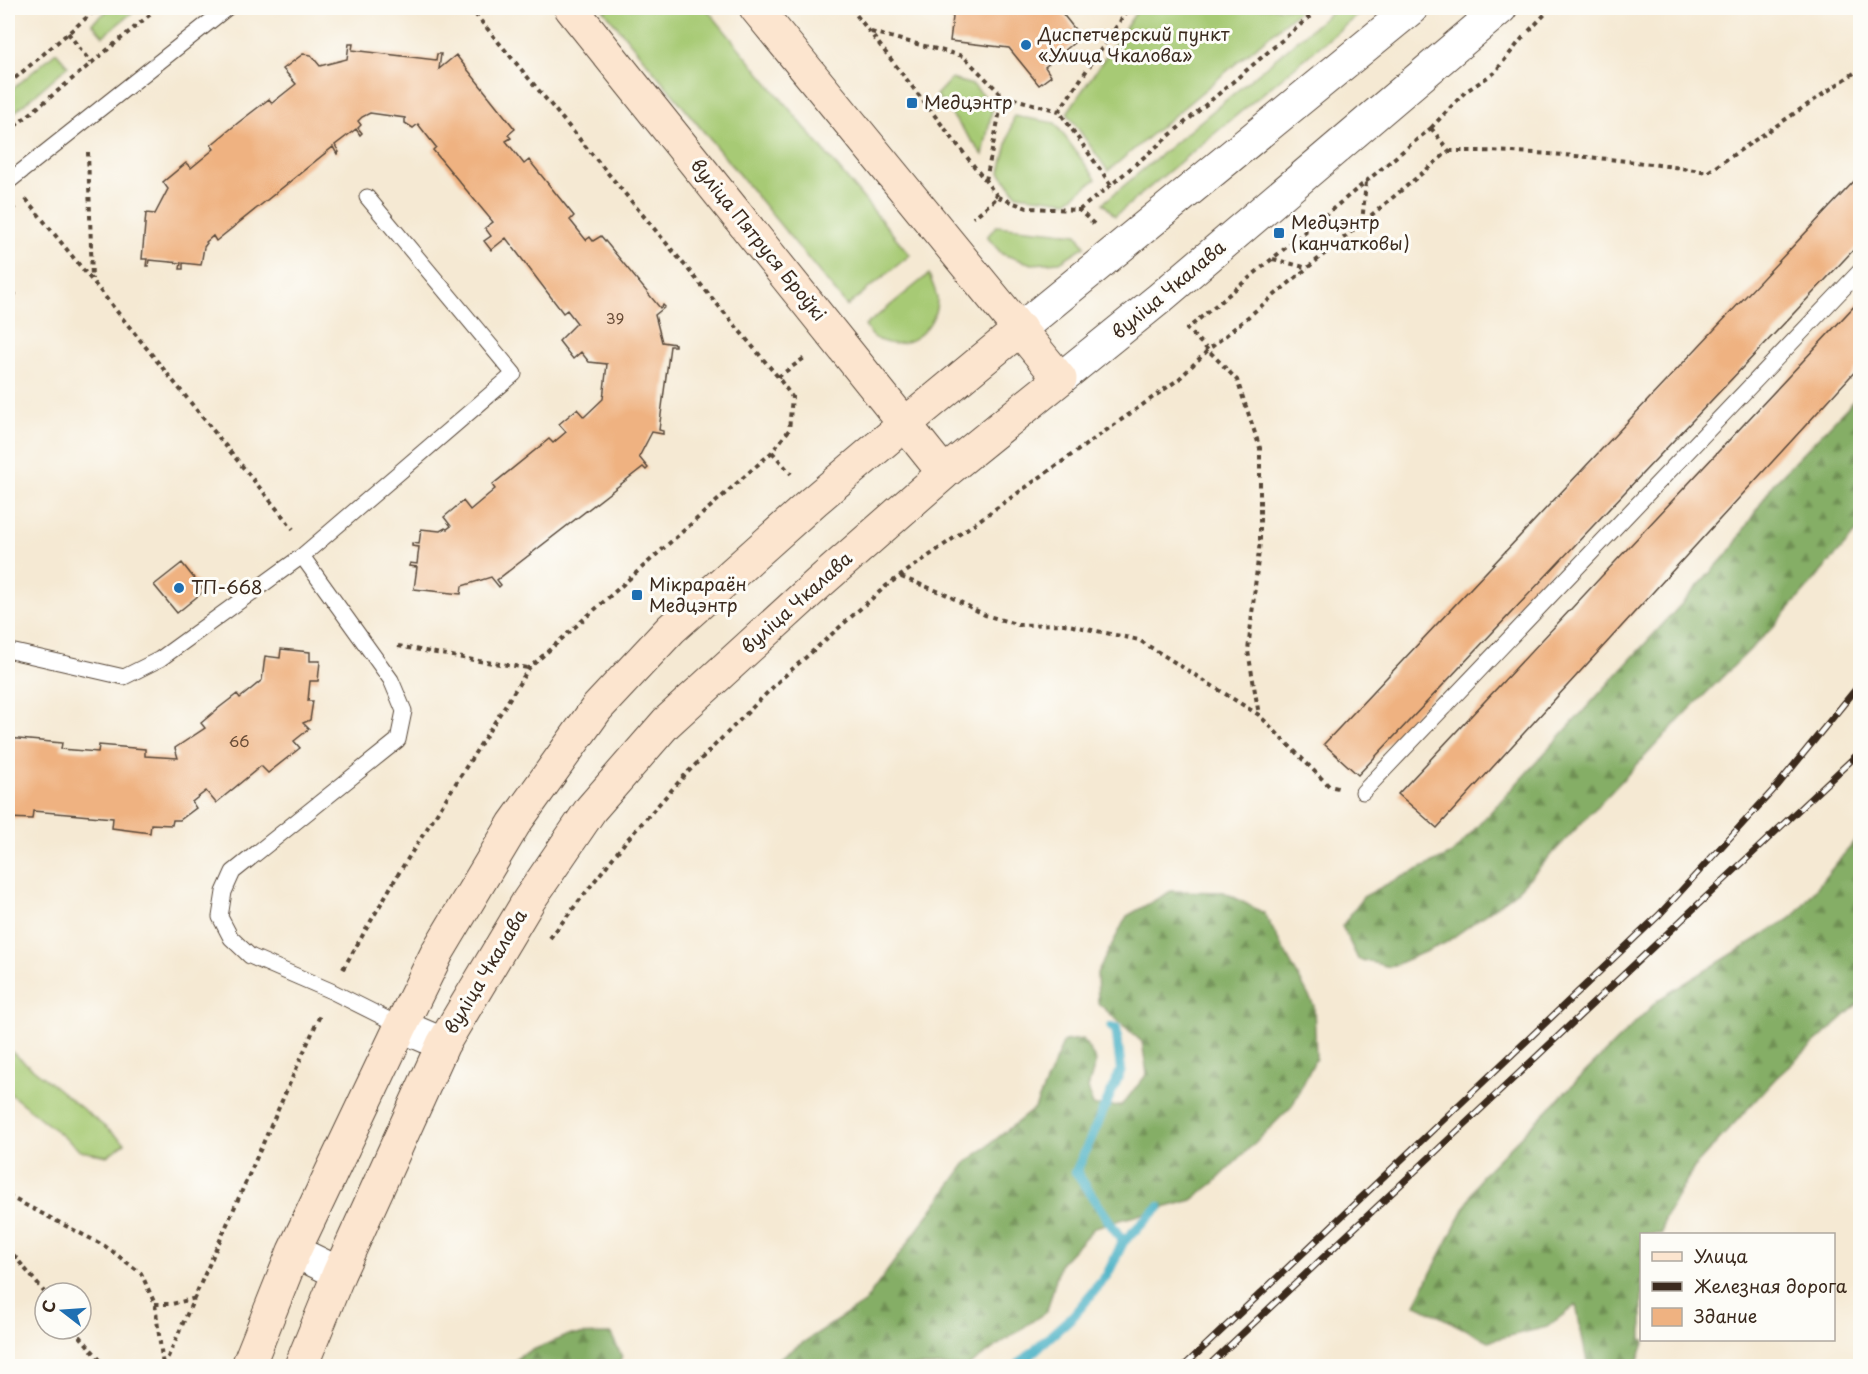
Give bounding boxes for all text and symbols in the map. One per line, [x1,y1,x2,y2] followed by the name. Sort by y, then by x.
[1037,20,1230,68] place label: Диспетчерский пункт «Улица Чкалова»
[1019,38,1033,52] marker: Диспетчерский пункт «Улица Чкалова»
[924,88,1013,115] place label: Медцэнтр
[905,96,919,110] marker: Медцэнтр
[685,152,833,326] street label: вуліца Пятруся Броўкі
[1291,208,1410,256] place label: Медцэнтр (канчатковы)
[1272,226,1286,240] marker: Медцэнтр (канчатковы)
[1105,233,1231,345] street label: вуліца Чкалава
[606,306,624,329] house number: 39
[735,544,858,659] street label: вуліца Чкалава
[649,570,747,618] place label: Мікрараён Медцэнтр
[191,573,263,600] place label: ТП-668
[172,581,186,595] marker: ТП-668
[630,588,644,602] marker: Мікрараён Медцэнтр
[229,729,249,752] house number: 66
[437,903,533,1039] street label: вуліца Чкалава
[1640,1233,1835,1341] legend
[1694,1242,1748,1269] text: Улица
[1694,1272,1848,1299] text: Железная дорога
[33,1281,93,1341] north arrow
[34,1297,61,1316] text: С
[1694,1302,1757,1329] text: Здание

